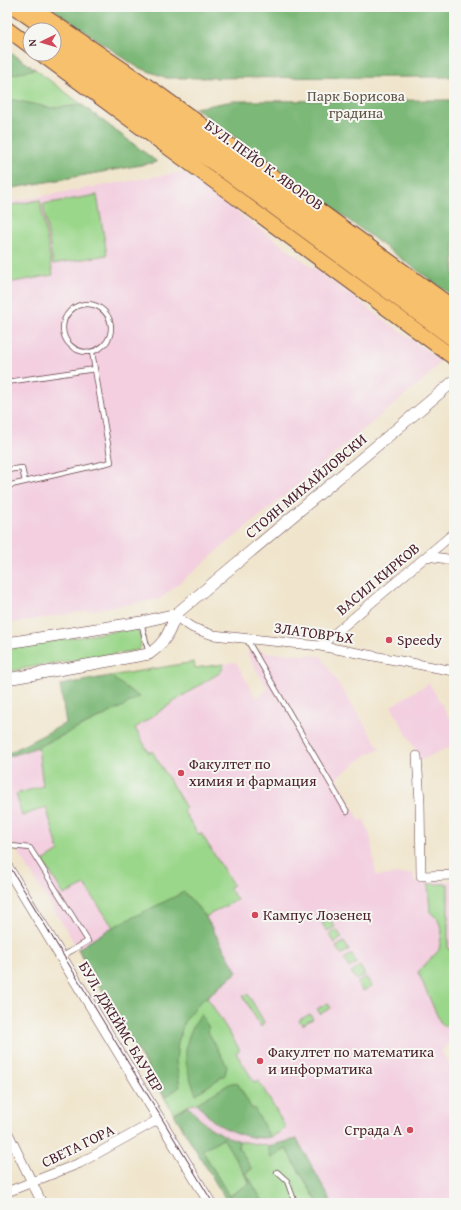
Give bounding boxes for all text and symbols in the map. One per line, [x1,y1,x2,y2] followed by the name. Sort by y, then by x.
[22,22,62,62] north arrow
[24,38,40,47] text: N
[307,85,406,123] park label: Парк Борисова градина
[201,114,328,215] street label: БУЛ. ПЕЙО К. ЯВОРОВ
[240,428,371,543] street label: СТОЯН МИХАЙЛОВСКИ
[332,538,424,620] street label: ВАСИЛ КИРКОВ
[273,617,356,649] street label: ЗЛАТОВРЪХ
[397,629,443,650] place label: Speedy
[384,635,394,645] marker: Speedy
[189,753,317,791] place label: Факултет по химия и фармация
[176,768,186,778] marker: Факултет по химия и фармация
[263,904,372,925] place label: Кампус Лозенец
[250,910,260,920] marker: Кампус Лозенец
[74,957,169,1096] street label: БУЛ. ДЖЕЙМС БАУЧЕР
[268,1041,435,1079] place label: Факултет по математика и информатика
[255,1056,265,1066] marker: Факултет по математика и информатика
[38,1119,118,1172] street label: СВЕТА ГОРА
[345,1119,402,1140] place label: Сграда А
[405,1125,415,1135] marker: Сграда А

